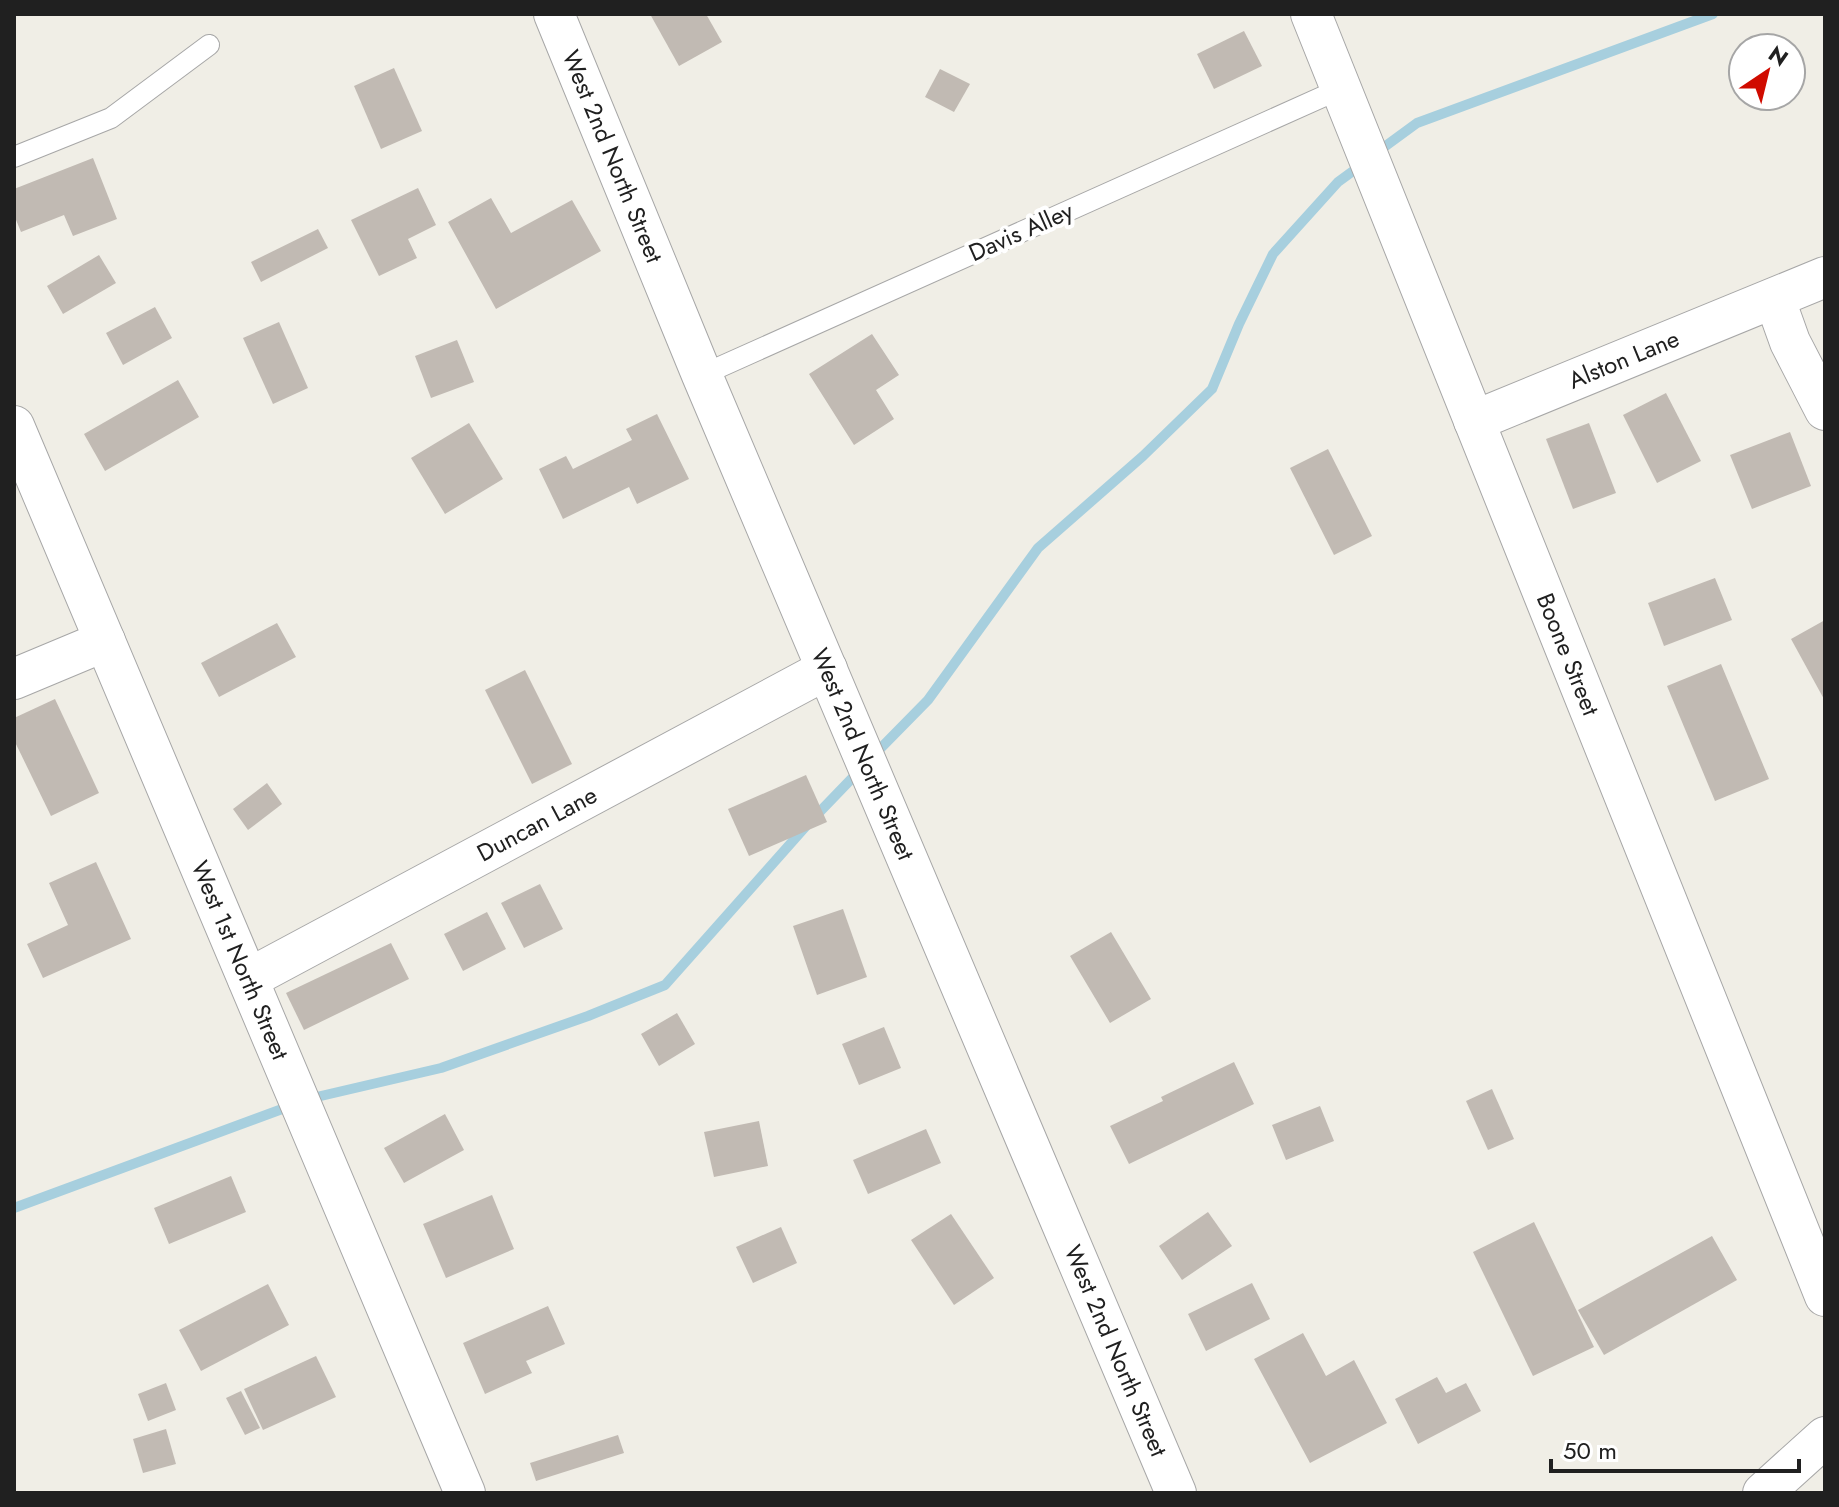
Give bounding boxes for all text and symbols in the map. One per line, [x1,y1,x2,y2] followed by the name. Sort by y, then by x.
[1727,32,1807,112] north arrow
[1762,38,1795,74] text: N
[554,45,672,268] street label: West 2nd North Street
[963,193,1079,270] street label: Davis Alley
[1563,321,1684,397] street label: Alston Lane
[1528,588,1609,721] street label: Boone Street
[803,643,924,865] street label: West 2nd North Street
[471,777,603,870] street label: Duncan Lane
[183,855,298,1065] street label: West 1st North Street
[1056,1239,1177,1462] street label: West 2nd North Street
[1551,1423,1799,1473] scale bar
[1563,1433,1617,1468] text: 50 m

